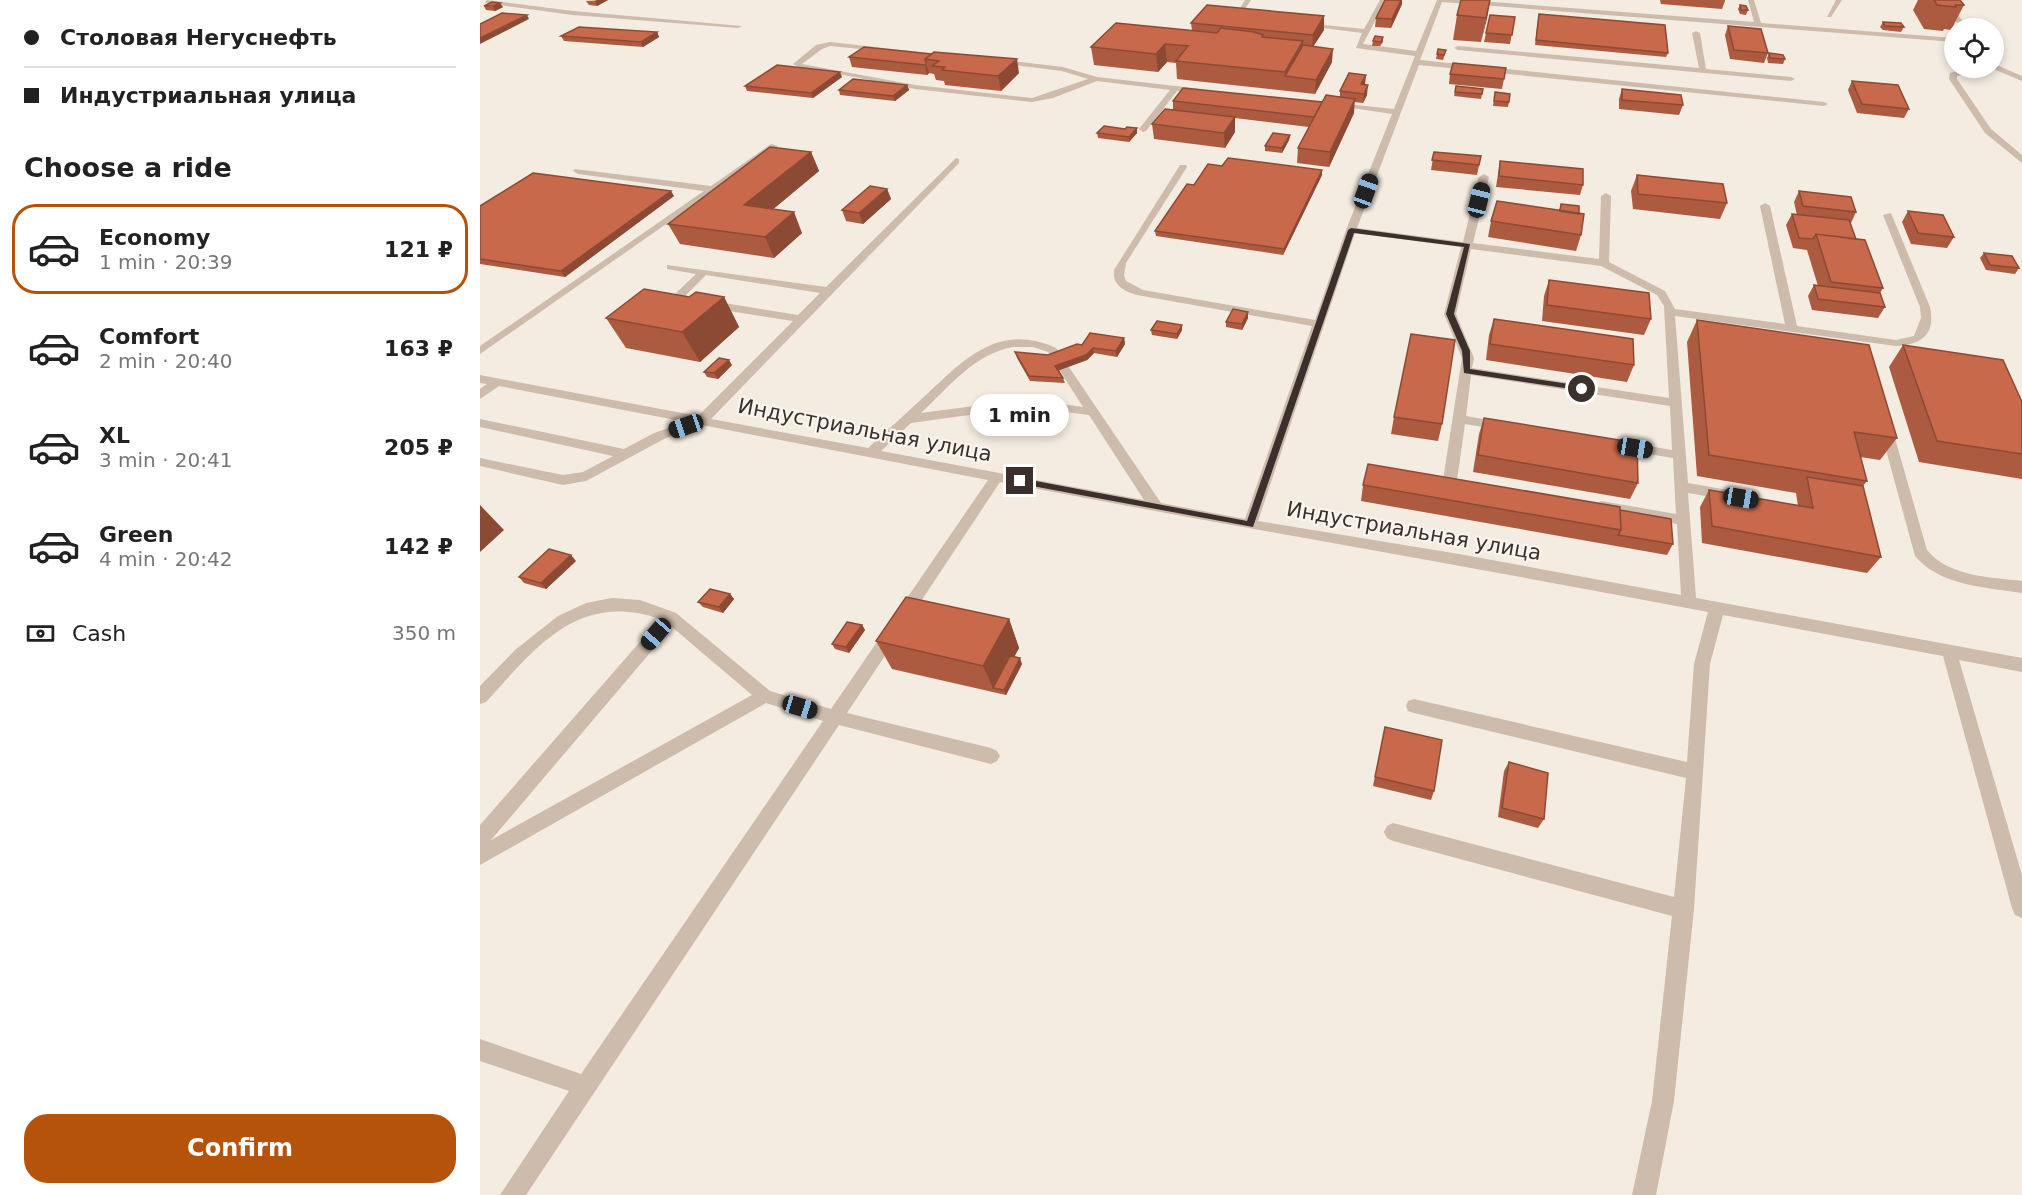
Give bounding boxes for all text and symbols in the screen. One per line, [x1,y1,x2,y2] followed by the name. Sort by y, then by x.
[1944,18,2004,78] map controls
[1944,18,2004,78] button: locate
[60,25,337,50] text: Столовая Негуснефть
[60,83,356,108] text: Индустриальная улица
[24,152,232,183] text: Choose a ride
[1351,171,1381,211] car
[1466,180,1492,220] car
[27,222,81,276] icon: car
[99,225,210,250] text: Economy
[384,237,453,262] text: 121 ₽
[99,250,233,274] text: 1 min · 20:39
[27,321,81,375] icon: car
[99,324,199,349] text: Comfort
[384,336,453,361] text: 163 ₽
[99,349,233,373] text: 2 min · 20:40
[1568,375,1595,402] route start
[736,394,994,466] street label: Индустриальная улица
[970,394,1070,436] callout: 1 min
[988,403,1051,427] text: 1 min
[666,412,706,440] car
[27,420,81,474] icon: car
[99,423,130,448] text: XL
[384,435,453,460] text: 205 ₽
[1616,436,1654,460] car
[99,448,233,472] text: 3 min · 20:41
[1006,467,1033,494] route end
[1722,486,1760,510] car
[1285,497,1543,565] street label: Индустриальная улица
[27,519,81,573] icon: car
[99,522,173,547] text: Green
[384,534,453,559] text: 142 ₽
[99,547,233,571] text: 4 min · 20:42
[637,615,675,653] car
[24,617,57,650] icon: cash
[72,621,126,646] text: Cash
[392,621,456,645] text: 350 m
[780,693,820,721] car
[24,1114,456,1183] button: Confirm

